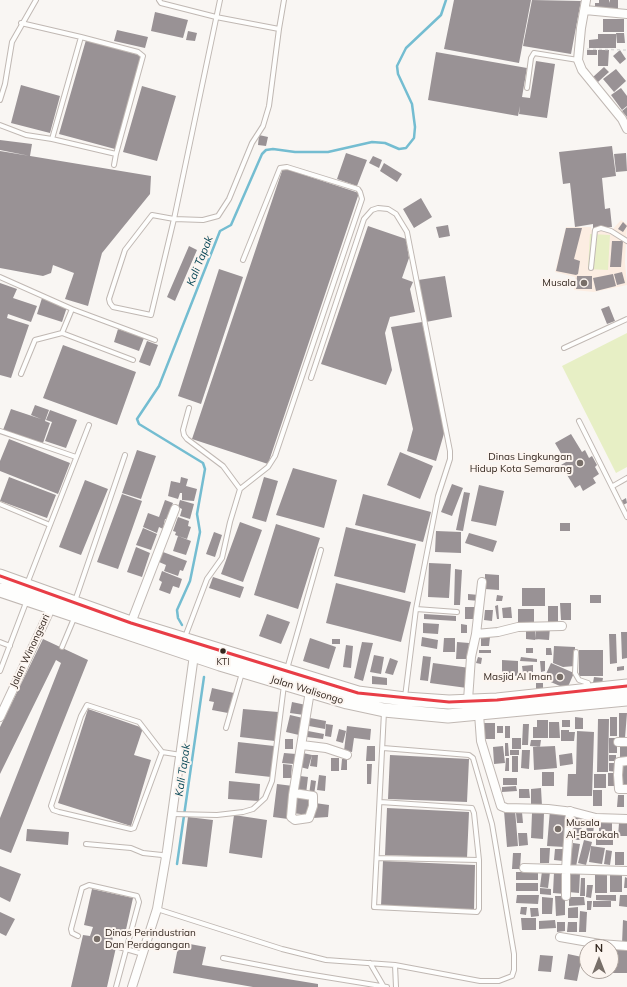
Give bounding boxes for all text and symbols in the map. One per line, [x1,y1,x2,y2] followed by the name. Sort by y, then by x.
[184,234,216,288] water label: Kali Tapak
[542,277,576,289] place label: Musala
[579,278,589,288] marker: Musala
[470,451,572,474] place label: Dinas Lingkungan Hidup Kota Semarang
[575,458,585,468] marker: Dinas Lingkungan Hidup Kota Semarang
[8,612,52,690] street label: Jalan Winongsari
[218,646,228,656] marker: KTI
[216,657,230,667] place label: KTI
[484,671,552,683] place label: Masjid Al Iman
[555,672,565,682] marker: Masjid Al Iman
[269,673,345,707] street label: Jalan Walisongo
[173,743,193,797] water label: Kali Tapak
[566,817,619,840] place label: Musala Al-Barokah
[553,824,563,834] marker: Musala Al-Barokah
[105,927,196,950] place label: Dinas Perindustrian Dan Perdagangan
[92,934,102,944] marker: Dinas Perindustrian Dan Perdagangan
[579,939,619,979] north arrow
[595,941,603,955] text: N

